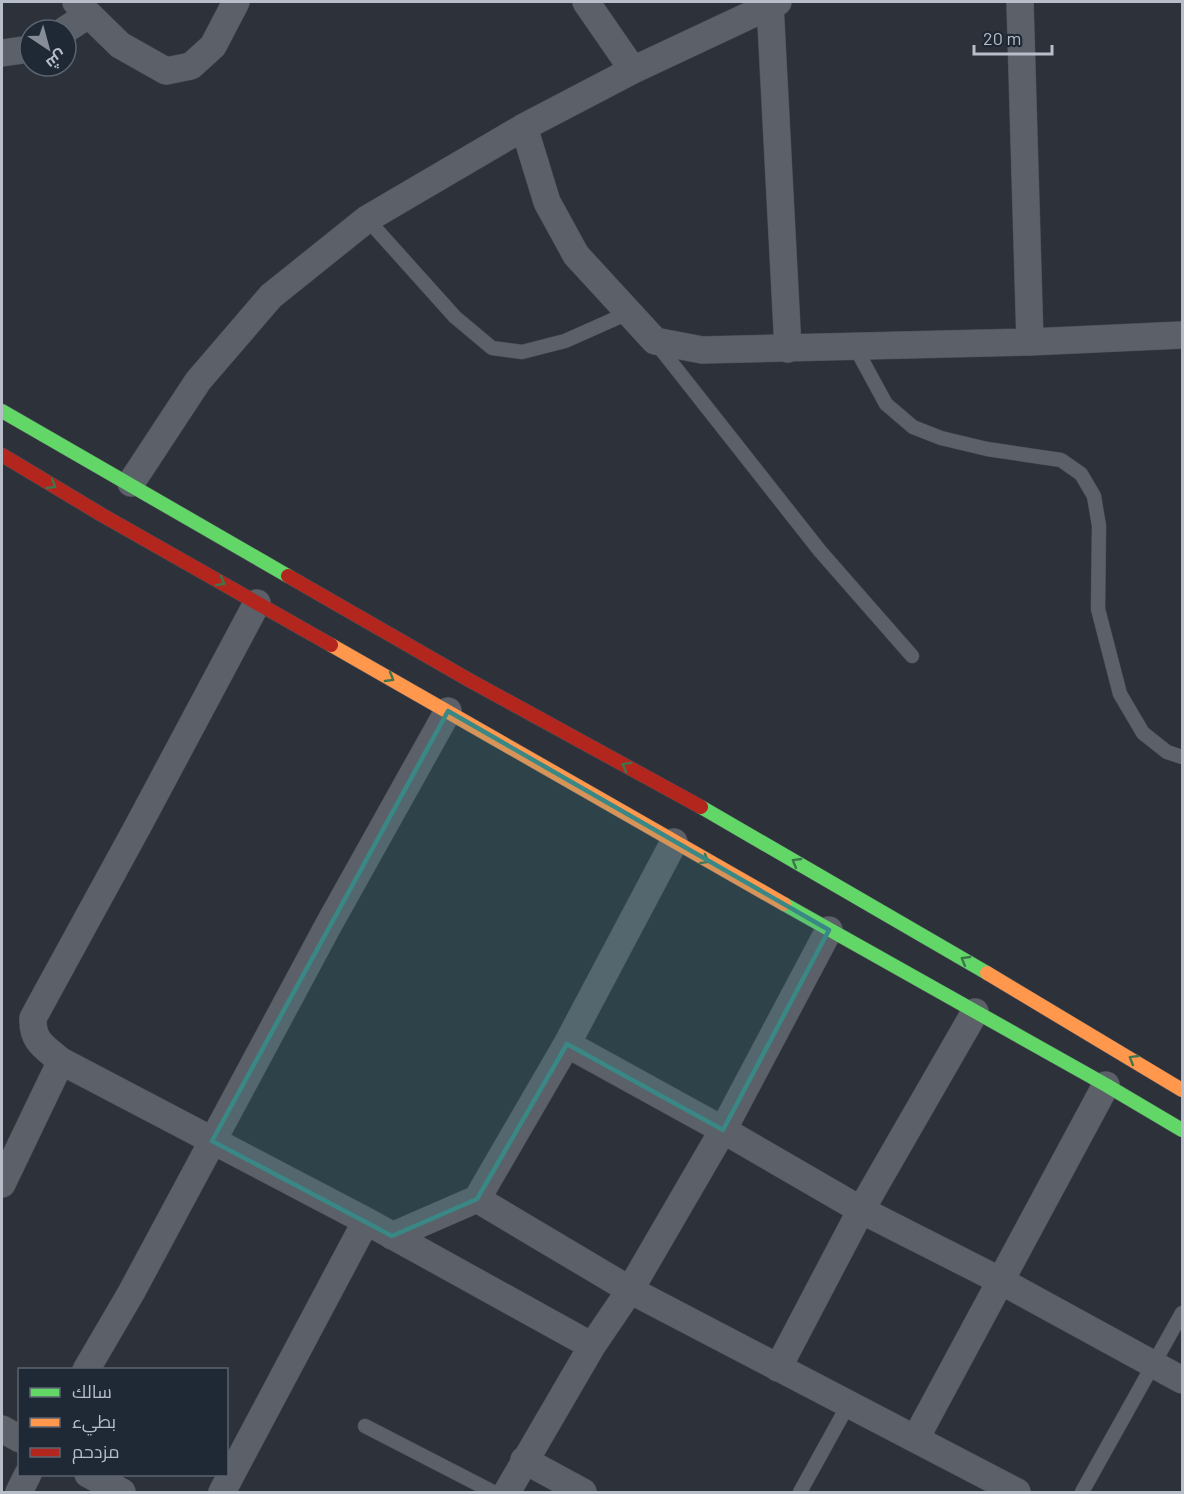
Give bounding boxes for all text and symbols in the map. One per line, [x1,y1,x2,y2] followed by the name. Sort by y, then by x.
[18,18,78,78] north arrow
[974,18,1052,56] scale bar
[983,27,1021,49] text: 20 m
[43,46,71,74] text: ش
[46,478,56,490] one-way arrow
[215,575,225,586] one-way arrow
[384,671,395,682] one-way arrow
[622,762,633,773] one-way arrow
[699,852,709,864] one-way arrow
[792,858,802,869] one-way arrow
[961,955,971,967] one-way arrow
[1129,1055,1139,1067] one-way arrow
[18,1368,228,1476] legend
[72,1380,112,1402] text: سالك
[72,1410,116,1436] text: بطيء
[72,1440,120,1464] text: مزدحم

